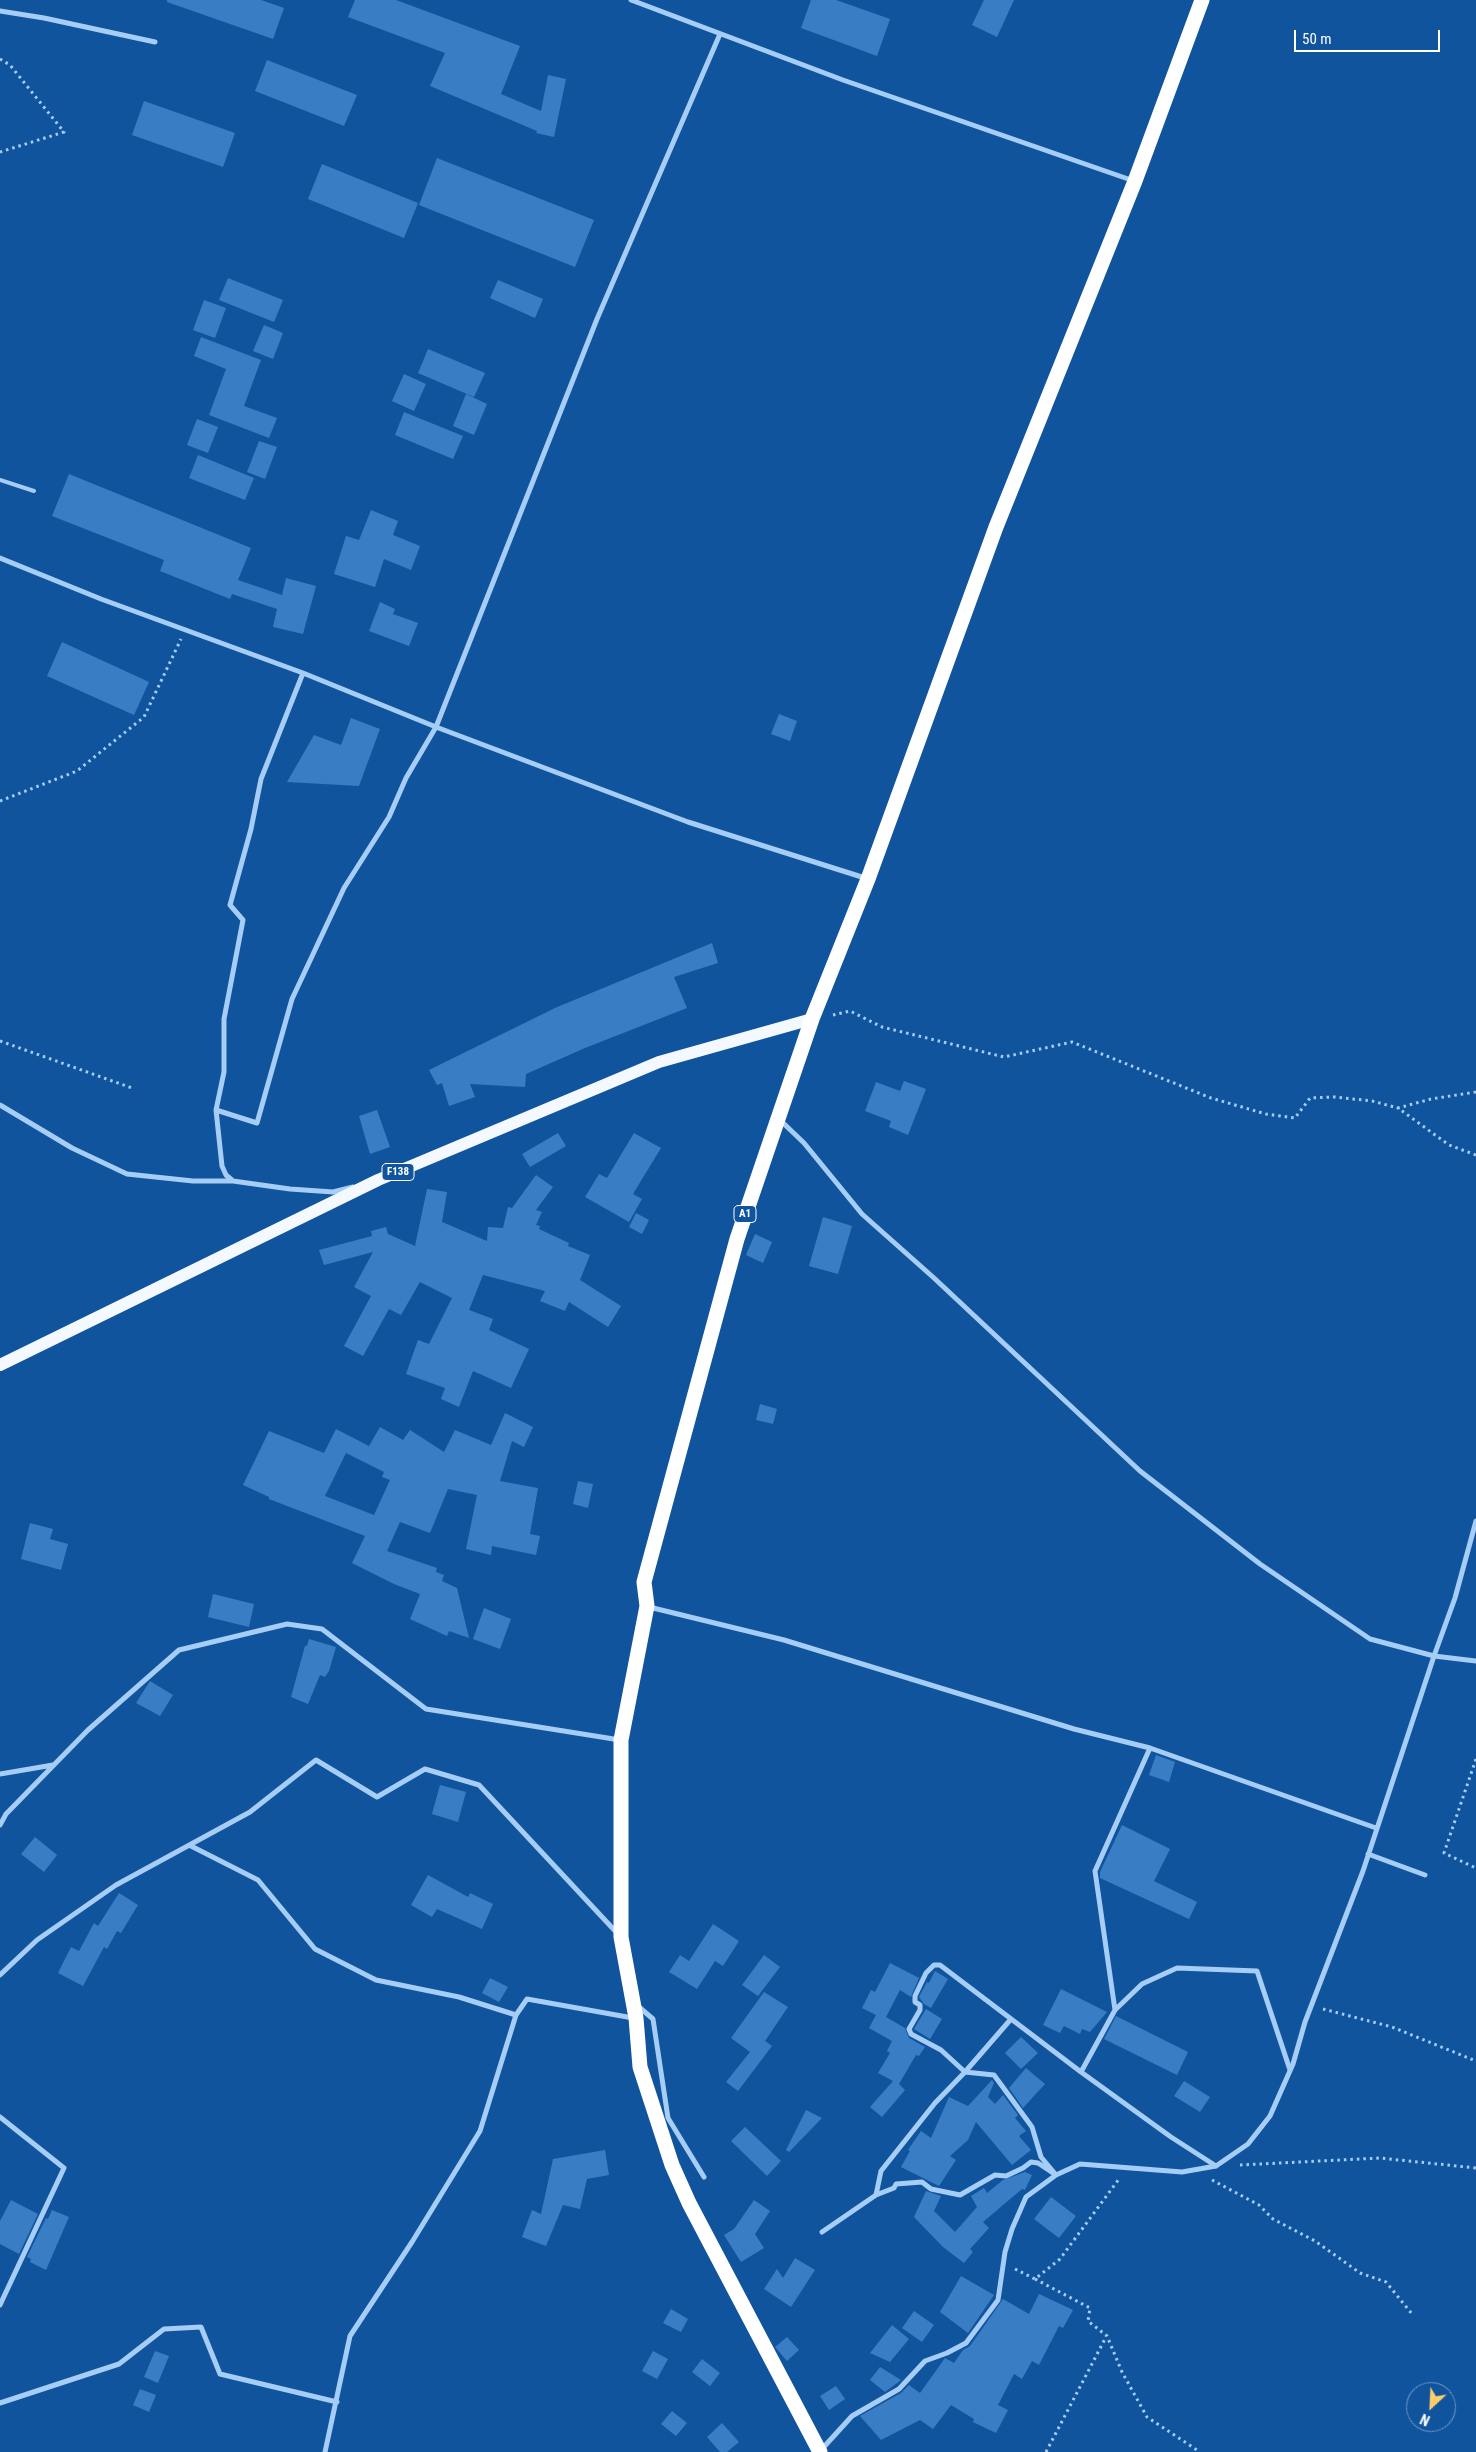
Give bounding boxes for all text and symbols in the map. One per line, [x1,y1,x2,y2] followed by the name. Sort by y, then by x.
[1296,20,1442,52] scale bar
[1302,30,1332,48] text: 50 m
[382,1164,414,1180] road number: F138
[734,1206,756,1222] road number: A1
[1406,2382,1456,2432] north arrow
[1418,2411,1432,2429] text: N

